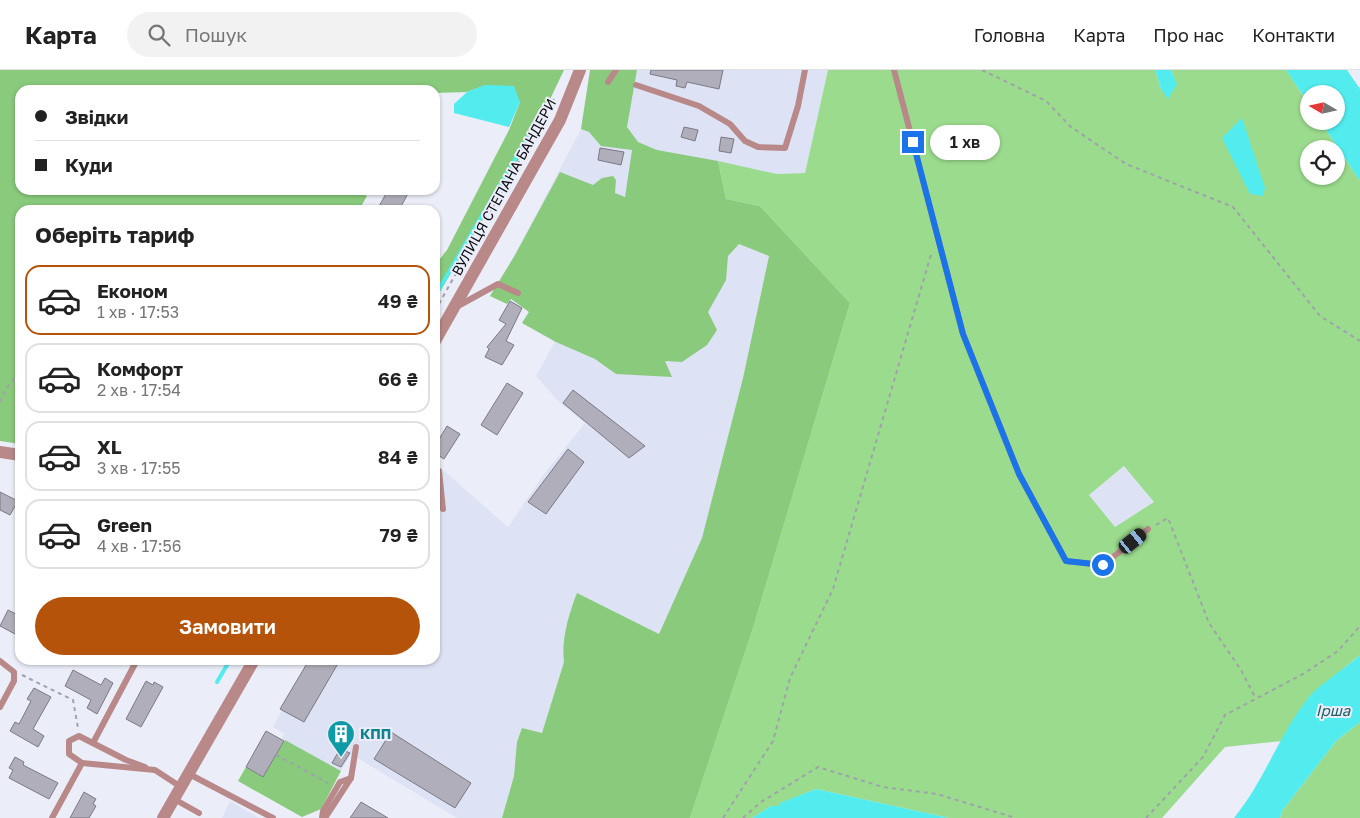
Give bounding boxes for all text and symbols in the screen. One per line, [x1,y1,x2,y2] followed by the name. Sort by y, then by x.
[127,12,477,57] search box
[25,20,97,49] text: Карта
[145,21,173,49] icon: search
[185,23,247,46] text: Пошук
[974,24,1045,46] text: Головна
[1073,24,1125,46] text: Карта
[1153,24,1224,46] text: Про нас
[1252,24,1335,46] text: Контакти
[1300,85,1345,130] north arrow
[1300,85,1345,185] map controls
[448,95,559,278] street label: ВУЛИЦЯ СТЕПАНА БАНДЕРИ
[65,105,128,128] text: Звідки
[930,124,1000,160] callout: 1 хв
[902,131,924,153] route end
[950,132,980,152] text: 1 хв
[1300,140,1345,185] button: locate
[65,153,113,176] text: Куди
[35,221,194,248] text: Оберіть тариф
[37,278,82,323] icon: car
[97,279,168,302] text: Економ
[378,289,418,312] text: 49 ₴
[97,302,179,322] text: 1 хв · 17:53
[37,356,82,401] icon: car
[97,357,183,380] text: Комфорт
[378,367,418,390] text: 66 ₴
[97,380,181,400] text: 2 хв · 17:54
[37,434,82,479] icon: car
[97,435,122,458] text: XL
[378,445,418,468] text: 84 ₴
[97,458,181,478] text: 3 хв · 17:55
[37,512,82,557] icon: car
[97,513,152,536] text: Green
[380,523,418,546] text: 79 ₴
[1116,526,1149,556] car
[97,536,181,556] text: 4 хв · 17:56
[1092,554,1114,576] route start
[35,597,420,655] button: Замовити
[1316,701,1351,719] water label: Ірша
[326,719,356,758] building icon: КПП
[360,725,391,742] place label: КПП

